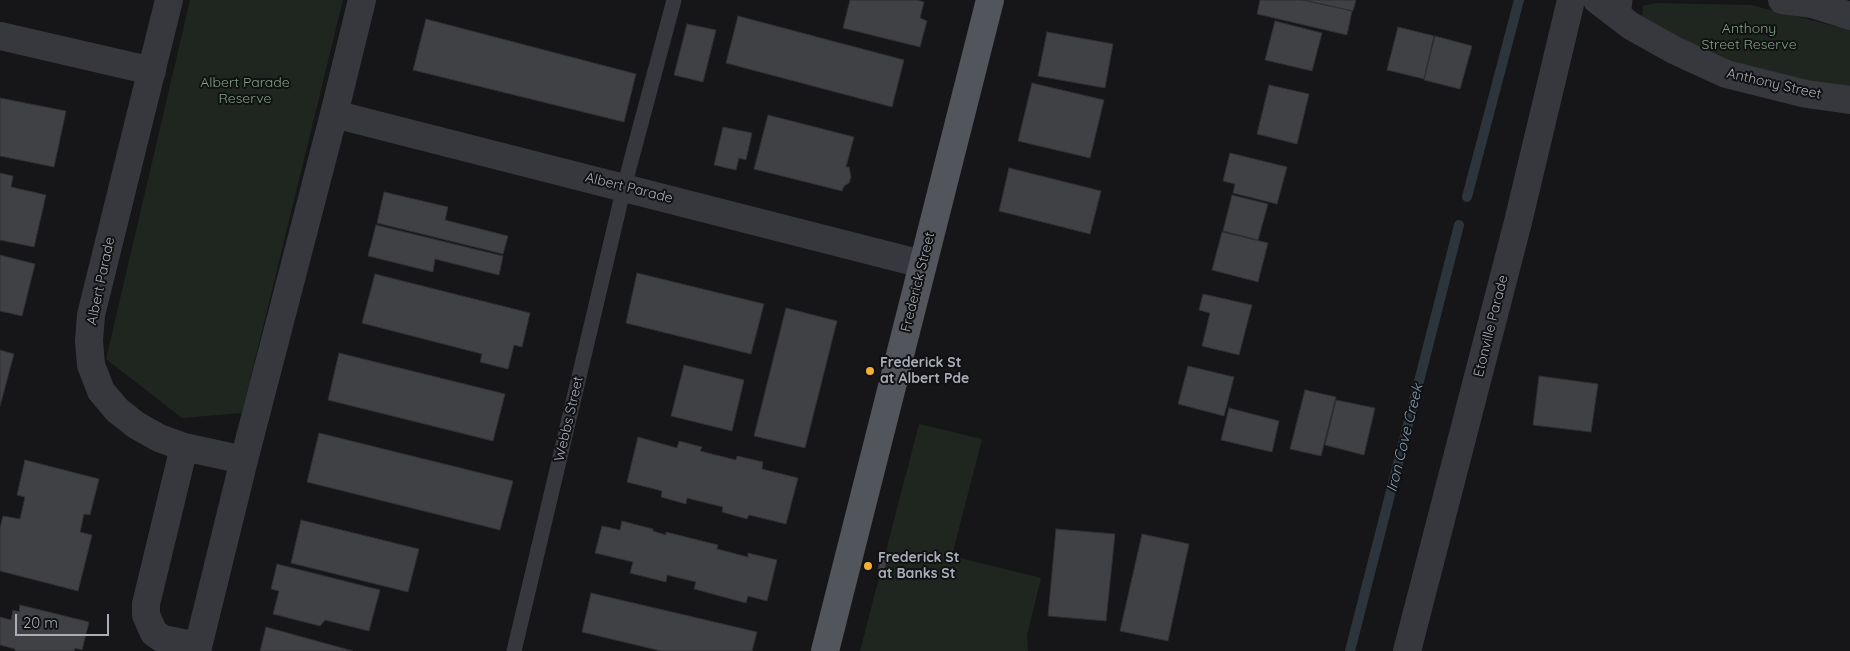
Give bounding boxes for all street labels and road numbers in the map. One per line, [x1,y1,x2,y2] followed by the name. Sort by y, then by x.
[1725,65,1823,103] street label: Anthony Street
[584,169,674,207] street label: Albert Parade
[897,230,939,334] street label: Frederick Street
[83,235,119,327] street label: Albert Parade
[1470,273,1512,379] street label: Etonville Parade
[551,375,587,463] street label: Webbs Street

